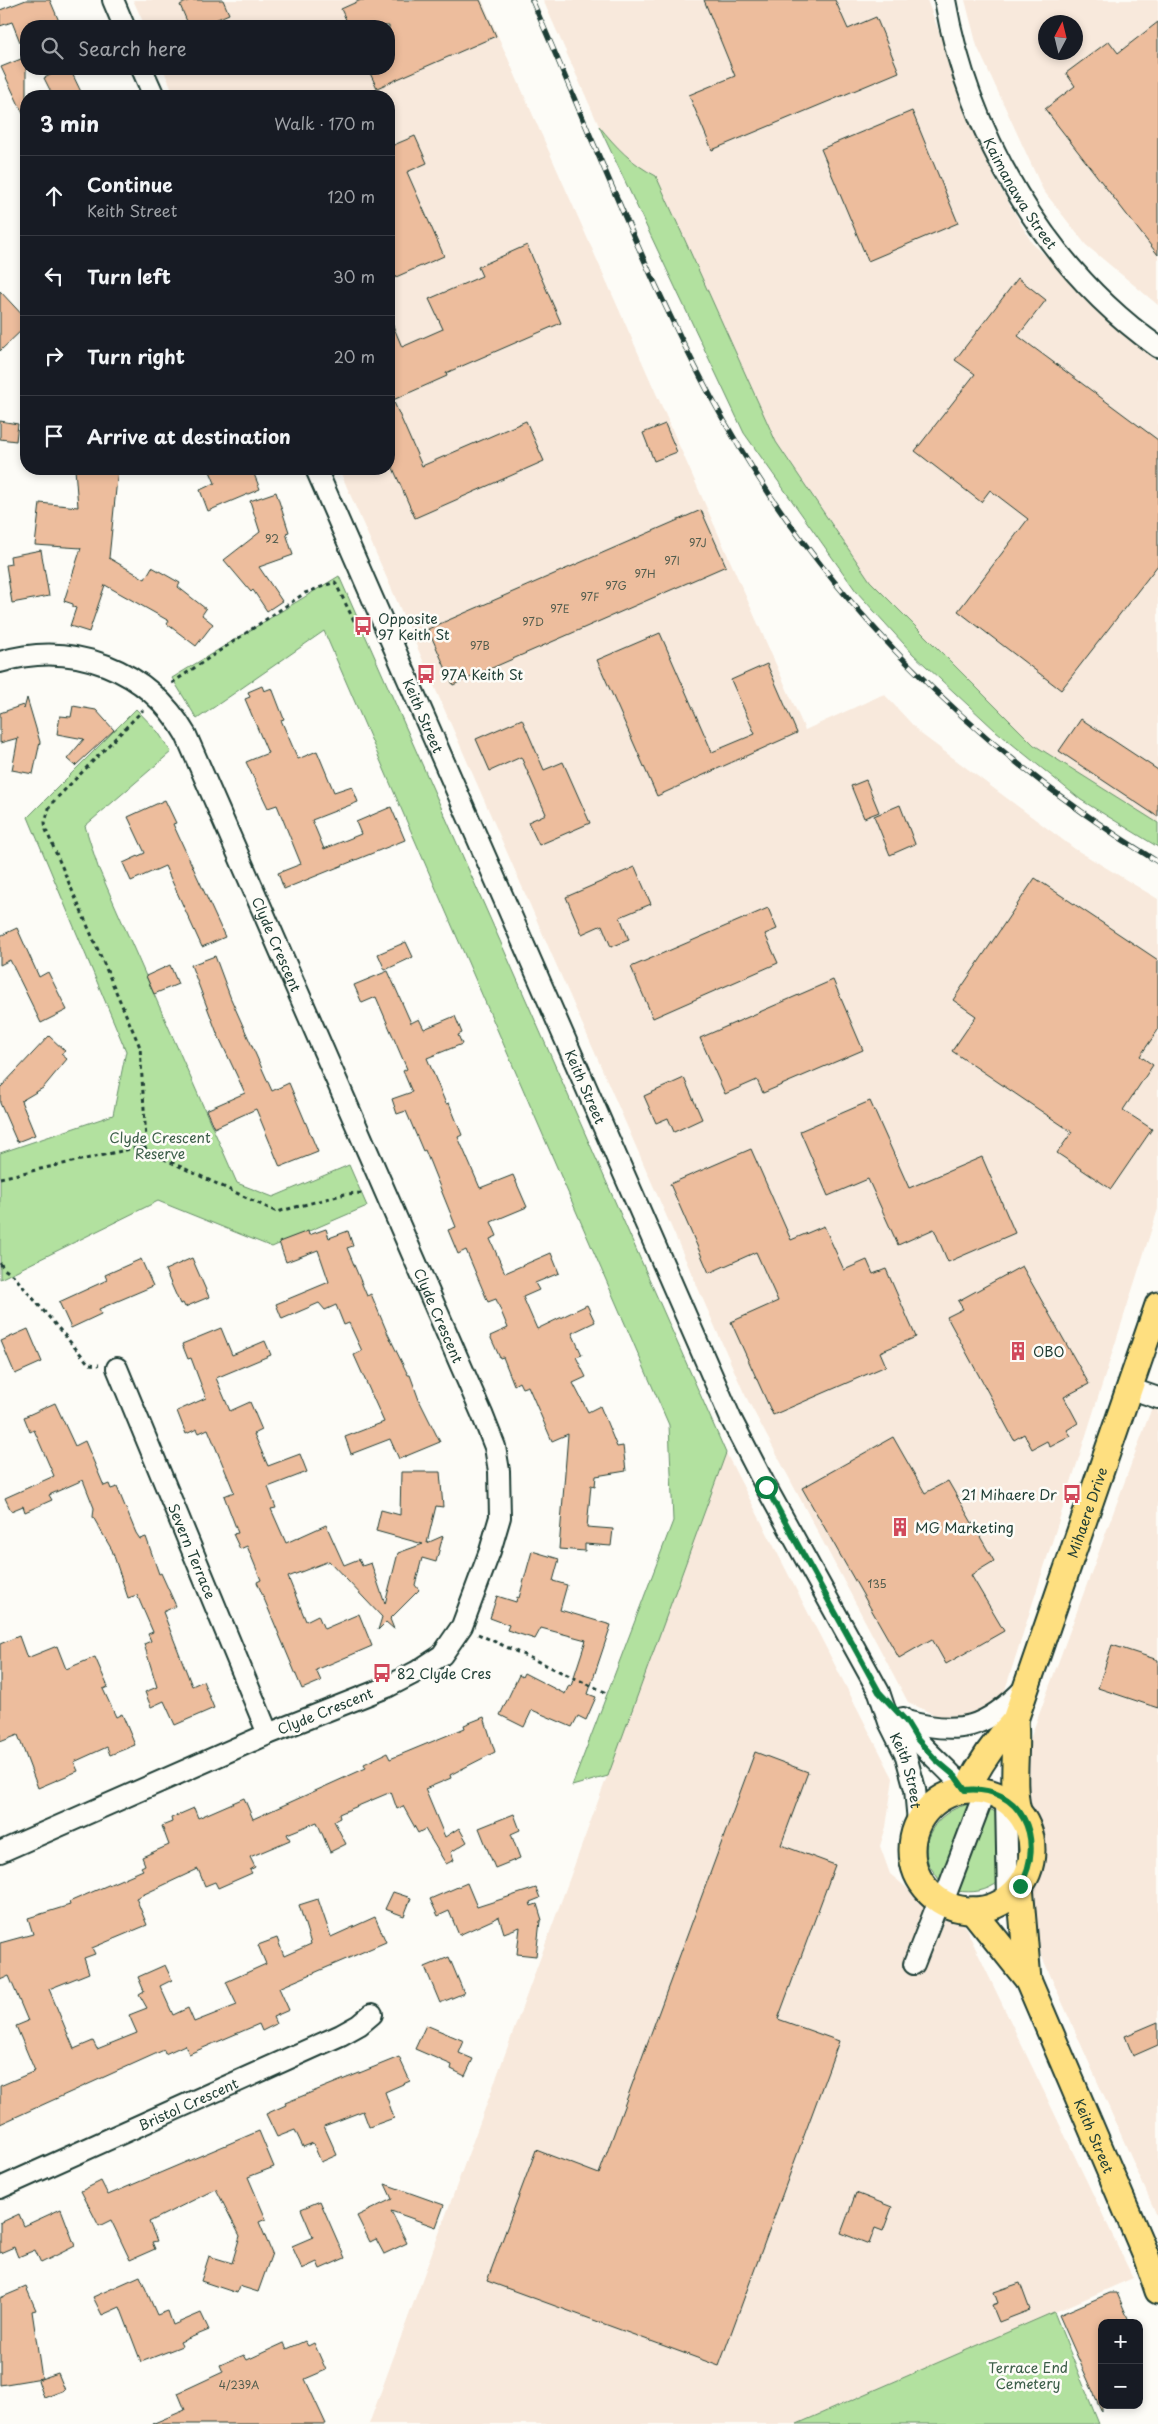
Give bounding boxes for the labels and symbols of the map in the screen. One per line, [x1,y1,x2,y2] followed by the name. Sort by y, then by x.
[1038,15,1083,60] north arrow
[979,134,1063,254] street label: Kaimanawa Street
[265,530,279,547] house number: 92
[689,534,707,551] house number: 97J
[664,552,680,569] house number: 97I
[634,565,656,582] house number: 97H
[605,577,627,594] house number: 97G
[581,588,599,605] house number: 97F
[550,600,570,617] house number: 97E
[378,608,450,645] place label: Opposite 97 Keith St
[522,613,544,630] house number: 97D
[352,615,374,637] bus stop icon: Opposite 97 Keith St
[470,637,490,654] house number: 97B
[415,663,437,685] bus stop icon: 97A Keith St
[441,664,523,685] place label: 97A Keith St
[398,675,449,756] street label: Keith Street
[247,893,307,995] street label: Clyde Crescent
[560,1046,611,1127] street label: Keith Street
[109,1127,211,1164] park label: Clyde Crescent Reserve
[409,1264,469,1366] street label: Clyde Crescent
[1007,1340,1029,1362] building icon: OBO
[1033,1341,1065,1362] place label: OBO
[1061,1464,1112,1561] street label: Mihaere Drive
[755,1476,778,1499] route start
[1061,1483,1083,1505] bus stop icon: 21 Mihaere Dr
[961,1484,1057,1505] place label: 21 Mihaere Dr
[164,1500,222,1602] street label: Severn Terrace
[889,1516,911,1538] building icon: MG Marketing
[915,1517,1014,1538] place label: MG Marketing
[867,1575,887,1592] house number: 135
[371,1662,393,1684] bus stop icon: 82 Clyde Cres
[397,1663,491,1684] place label: 82 Clyde Cres
[274,1682,376,1740] street label: Clyde Crescent
[885,1729,927,1810] street label: Keith Street
[1009,1875,1032,1898] route end
[135,2072,242,2135] street label: Bristol Crescent
[1069,2095,1120,2176] street label: Keith Street
[988,2357,1068,2394] park label: Terrace End Cemetery
[219,2376,259,2393] house number: 4/239A

